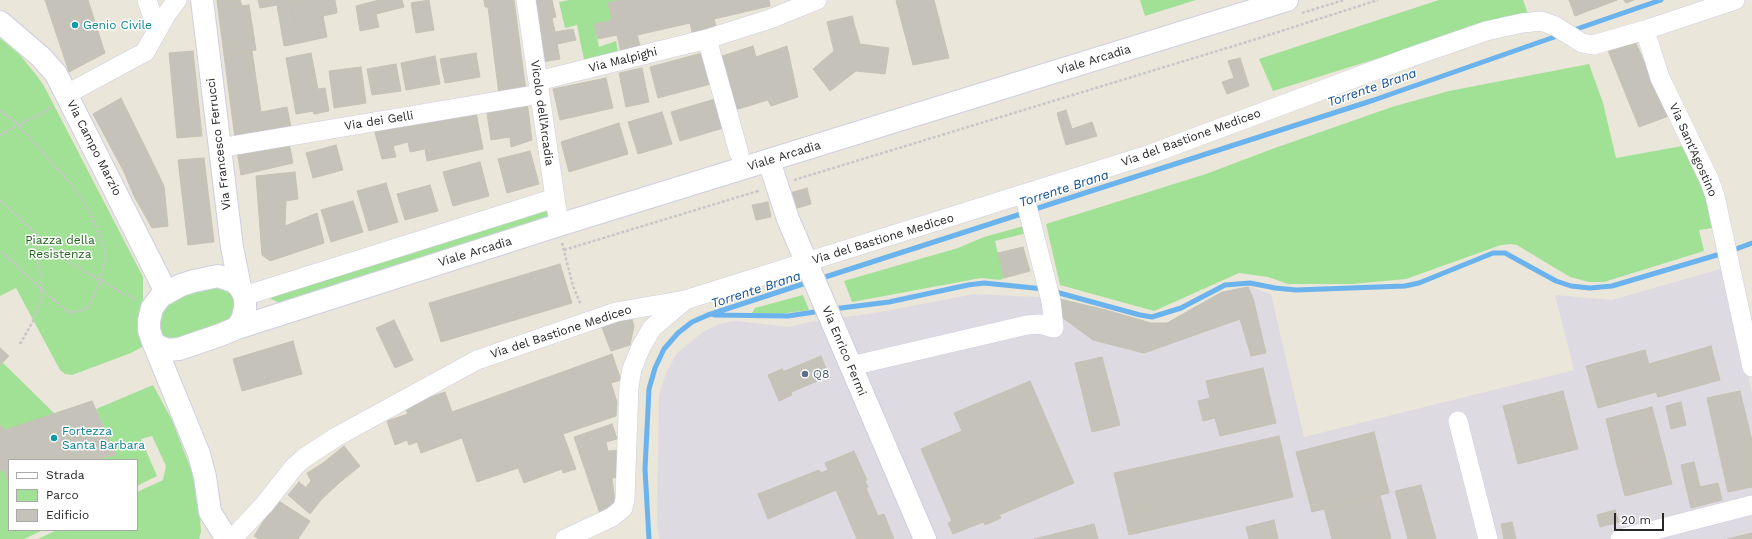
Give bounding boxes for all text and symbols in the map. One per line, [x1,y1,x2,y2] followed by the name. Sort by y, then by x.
[83,18,152,32] place label: Genio Civile
[70,20,80,30] marker: Genio Civile
[1056,42,1132,78] street label: Viale Arcadia
[587,45,659,75] street label: Via Malpighi
[527,59,557,167] street label: Vicolo dell'Arcadia
[1325,65,1419,111] water label: Torrente Brana
[204,77,234,211] street label: Via Francesco Ferrucci
[64,98,124,198] street label: Via Campo Marzio
[1666,101,1720,199] street label: Via Sant'Agostino
[1119,106,1263,170] street label: Via del Bastione Mediceo
[343,108,415,134] street label: Via dei Gelli
[746,138,822,174] street label: Viale Arcadia
[1017,167,1111,211] water label: Torrente Brana
[810,211,956,267] street label: Via del Bastione Mediceo
[25,233,95,261] park label: Piazza della Resistenza
[437,234,513,270] street label: Viale Arcadia
[709,268,803,312] water label: Torrente Brana
[489,302,633,362] street label: Via del Bastione Mediceo
[819,304,869,398] street label: Via Enrico Fermi
[813,367,829,381] place label: Q8
[800,369,810,379] marker: Q8
[62,424,145,452] place label: Fortezza Santa Barbara
[49,433,59,443] marker: Fortezza Santa Barbara
[8,459,138,531] legend
[46,468,85,482] text: Strada
[46,488,79,502] text: Parco
[1616,505,1666,531] scale bar
[46,508,89,522] text: Edificio
[1621,513,1651,527] text: 20 m

